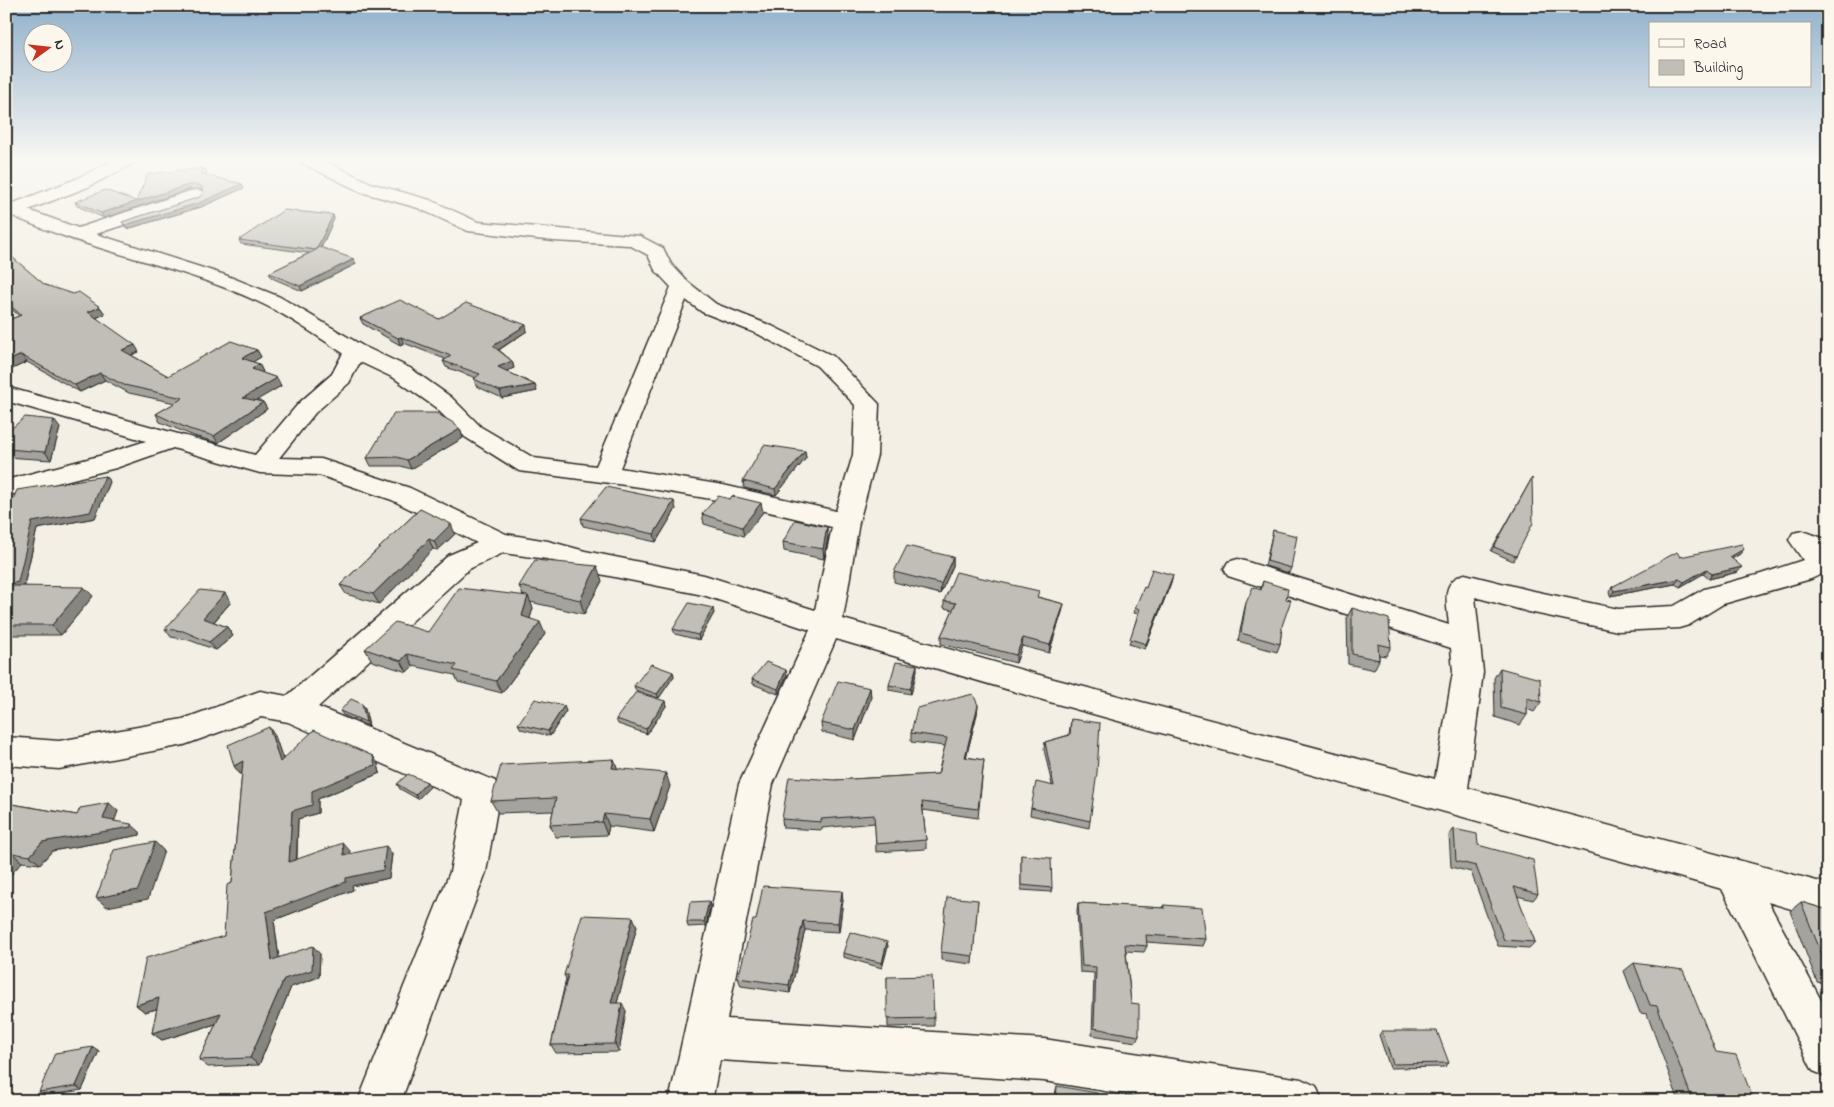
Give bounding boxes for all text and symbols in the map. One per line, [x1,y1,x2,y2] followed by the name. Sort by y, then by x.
[22,22,72,72] north arrow
[1649,22,1812,88] legend
[1694,33,1727,55] text: Road
[48,38,70,52] text: N
[1693,57,1743,80] text: Building

